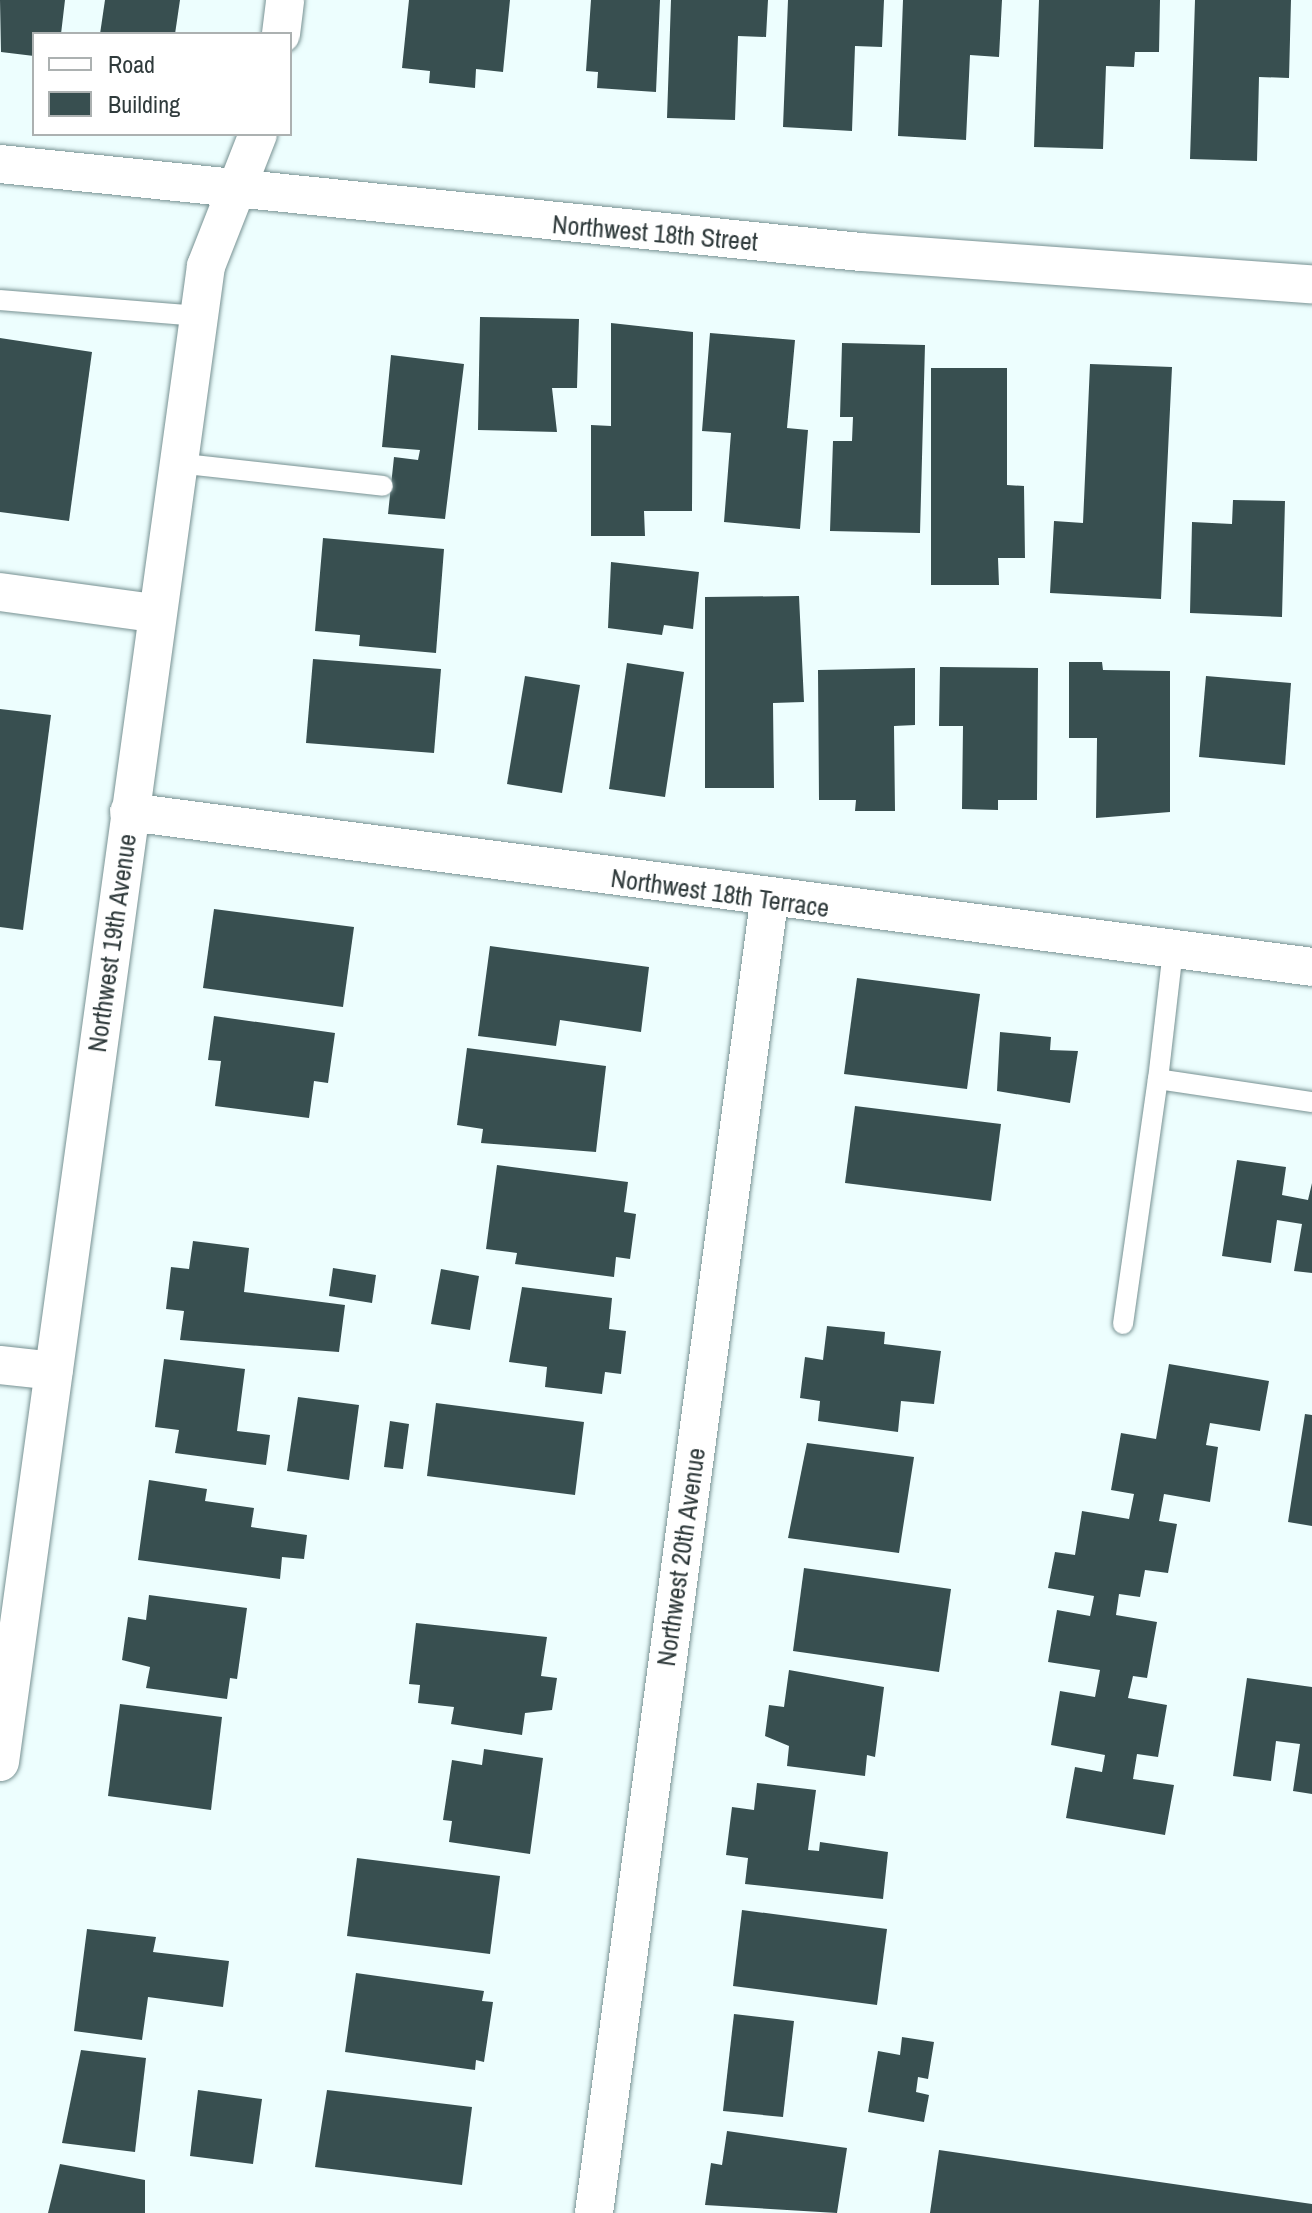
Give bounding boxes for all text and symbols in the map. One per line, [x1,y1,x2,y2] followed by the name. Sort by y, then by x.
[32,32,292,136] legend
[108,48,155,80] text: Road
[108,88,180,120] text: Building
[551,208,759,258] street label: Northwest 18th Street
[81,831,143,1055] street label: Northwest 19th Avenue
[609,862,831,924] street label: Northwest 18th Terrace
[650,1445,712,1669] street label: Northwest 20th Avenue

